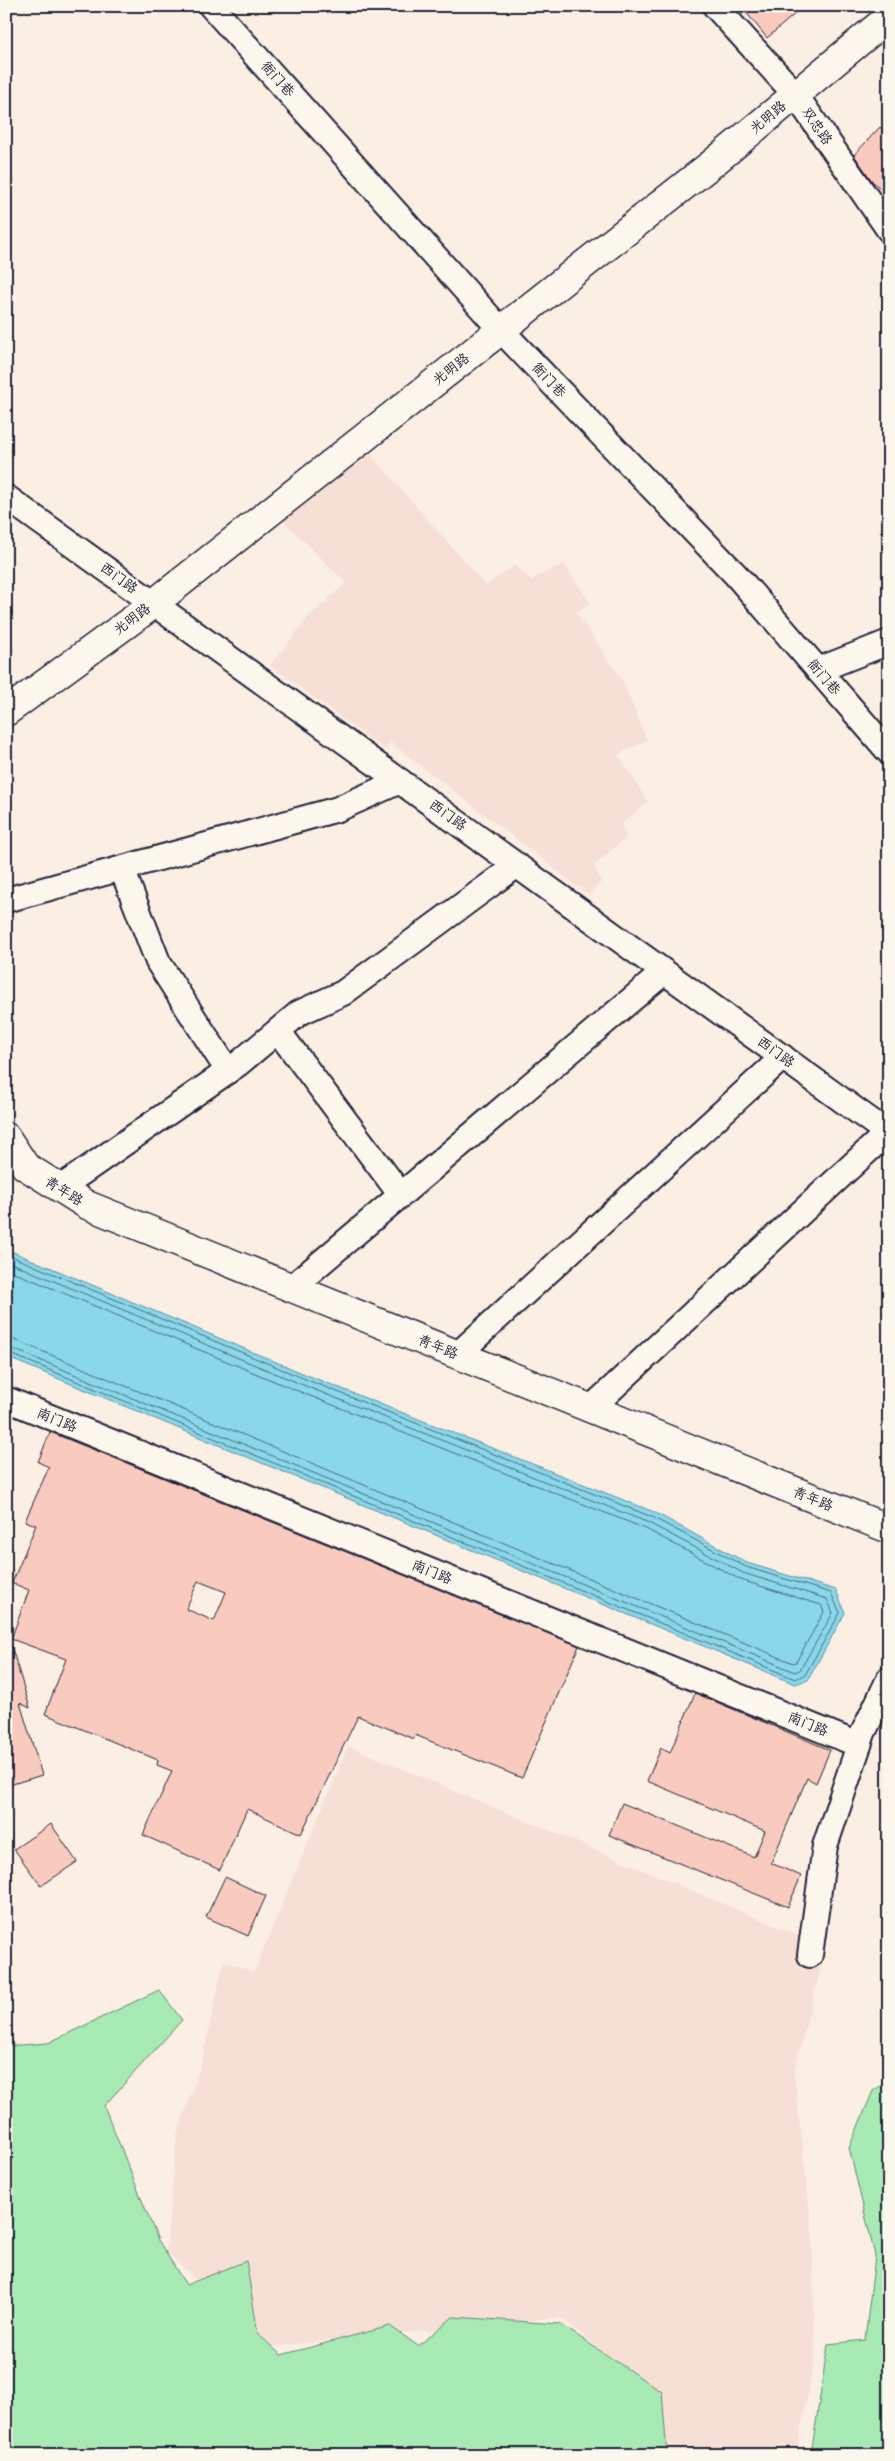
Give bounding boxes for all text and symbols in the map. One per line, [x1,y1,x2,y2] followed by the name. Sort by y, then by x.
[257,57,299,101] street label: 衙门巷
[746,97,790,137] street label: 光明路
[798,104,836,148] street label: 双忠路
[429,349,473,389] street label: 光明路
[528,358,570,402] street label: 衙门巷
[97,559,141,597] street label: 西门路
[110,600,154,638] street label: 光明路
[803,655,845,699] street label: 衙门巷
[426,796,470,834] street label: 西门路
[754,1033,798,1071] street label: 西门路
[42,1173,86,1209] street label: 青年路
[415,1331,461,1363] street label: 青年路
[34,1404,80,1436] street label: 南门路
[790,1483,836,1515] street label: 青年路
[409,1556,455,1588] street label: 南门路
[785,1708,831,1740] street label: 南门路

